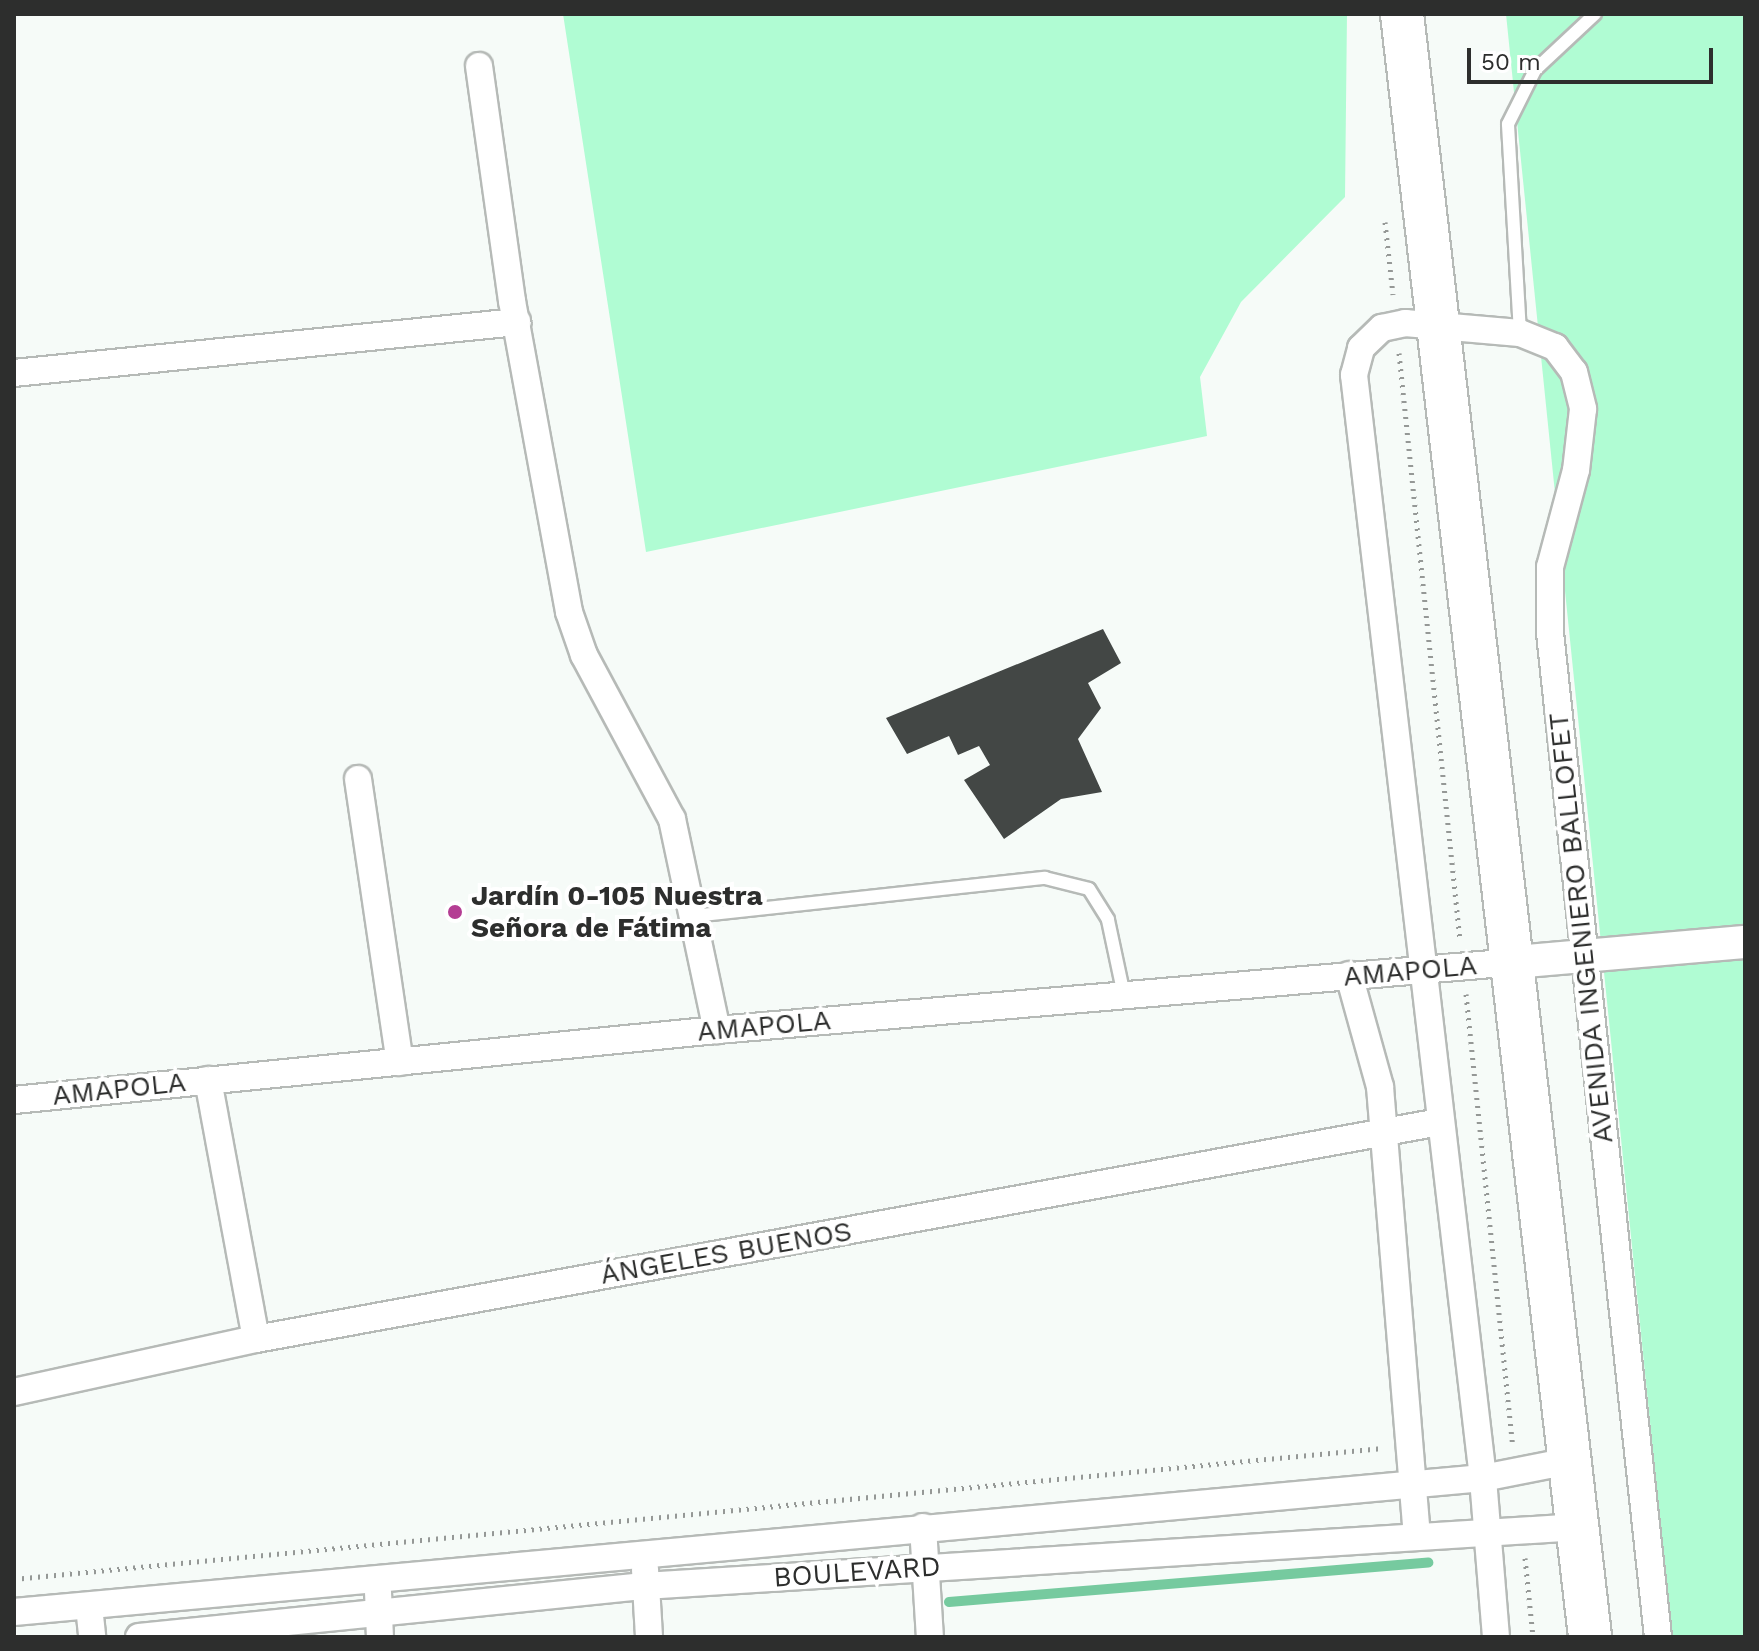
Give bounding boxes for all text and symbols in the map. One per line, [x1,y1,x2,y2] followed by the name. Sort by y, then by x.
[1471,32,1717,82] scale bar
[1481,48,1541,76] text: 50 m
[1542,710,1620,1146] street label: AVENIDA INGENIERO BALLOFET
[471,879,763,945] place label: Jardín 0-105 Nuestra Señora de Fátima
[446,903,464,921] marker: Jardín 0-105 Nuestra Señora de Fátima
[1342,948,1478,994] street label: AMAPOLA
[696,1003,832,1049] street label: AMAPOLA
[51,1065,187,1113] street label: AMAPOLA
[598,1214,854,1292] street label: ÁNGELES BUENOS
[772,1549,942,1595] street label: BOULEVARD

